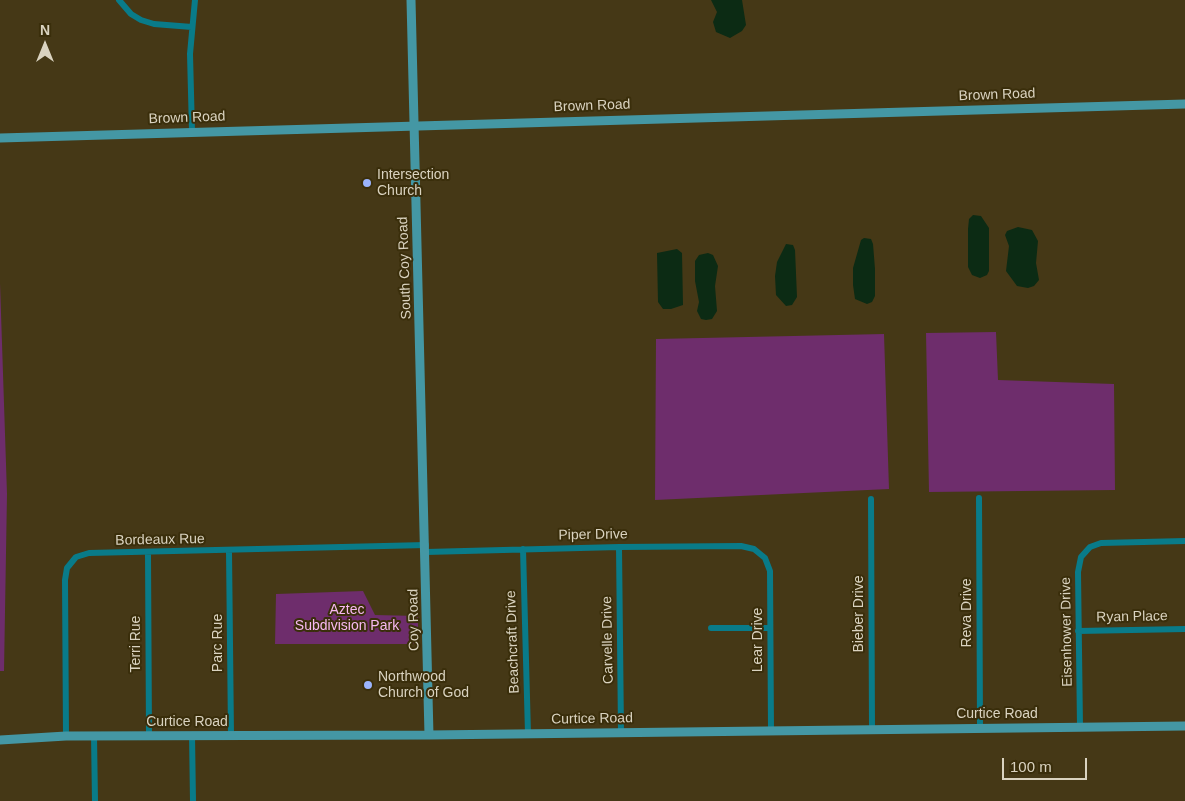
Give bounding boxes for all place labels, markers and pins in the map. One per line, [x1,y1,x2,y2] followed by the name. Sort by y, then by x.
[377,167,449,200] place label: Intersection Church
[361,177,373,189] marker: Intersection Church
[378,669,469,702] place label: Northwood Church of God
[362,679,374,691] marker: Northwood Church of God

